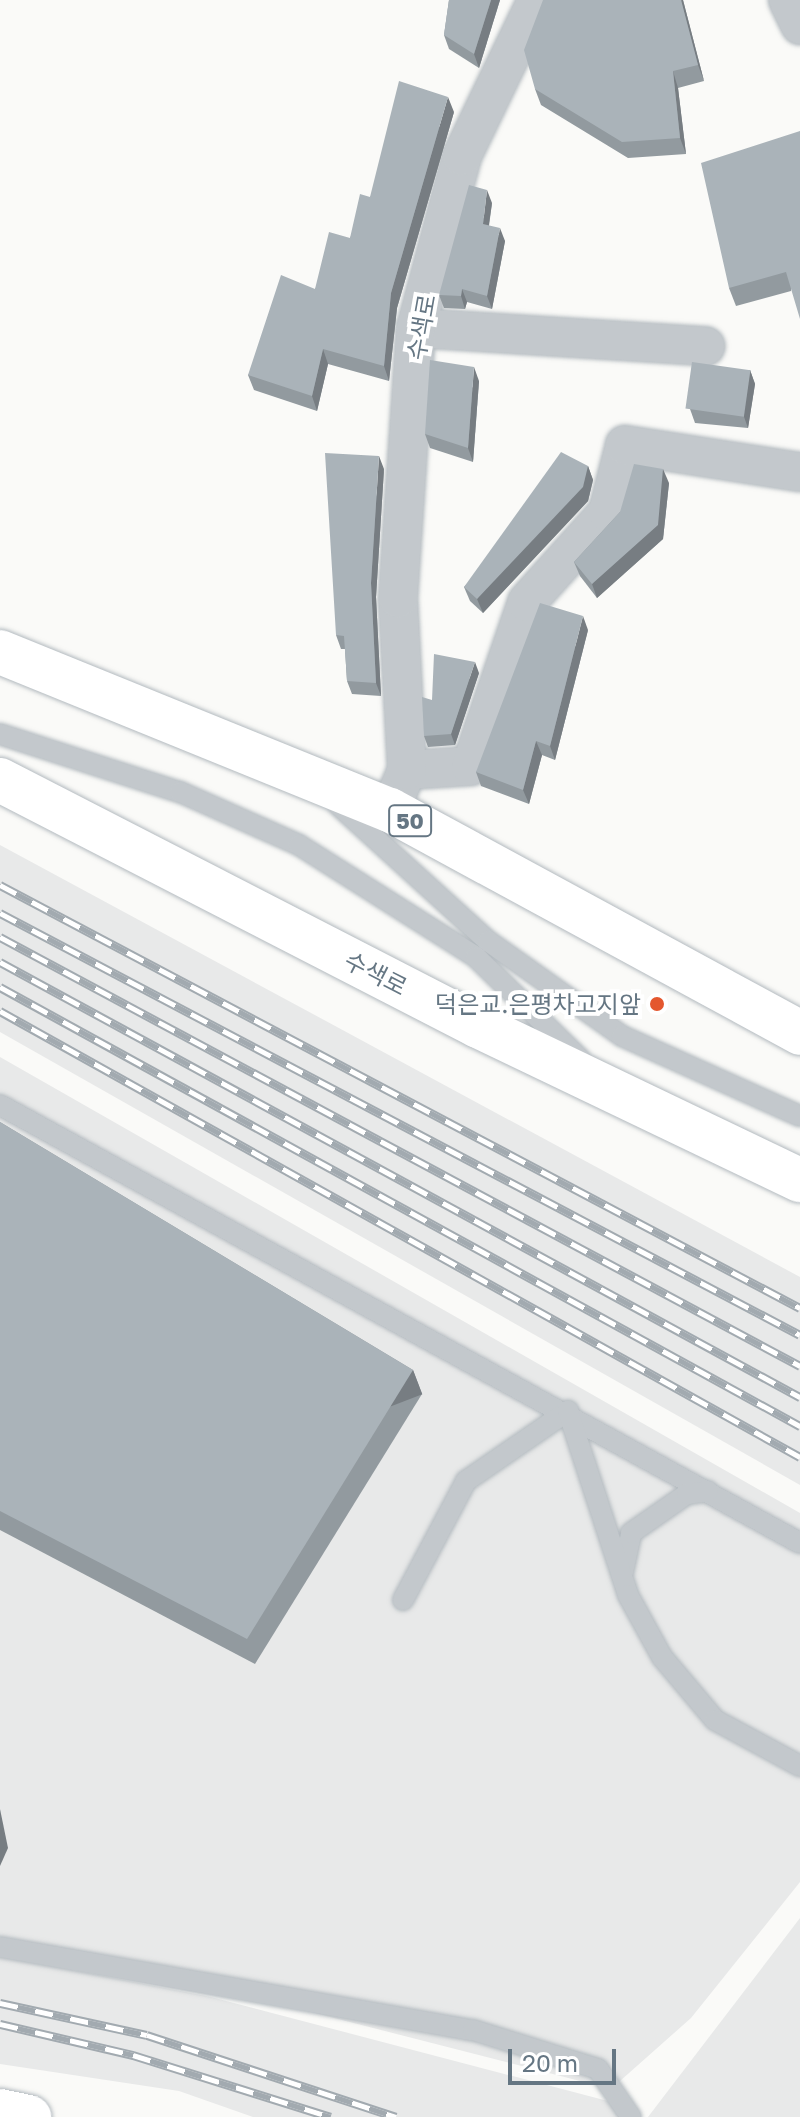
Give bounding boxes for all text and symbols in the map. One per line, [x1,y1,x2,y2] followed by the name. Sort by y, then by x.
[401,292,441,362] street label: 수색로
[388,803,432,839] road number: 50
[340,945,412,1001] street label: 수색로
[435,990,641,1018] place label: 덕은교.은평차고지앞
[648,995,666,1013] marker: 덕은교.은평차고지앞
[512,2033,620,2083] scale bar
[522,2048,578,2077] text: 20 m

